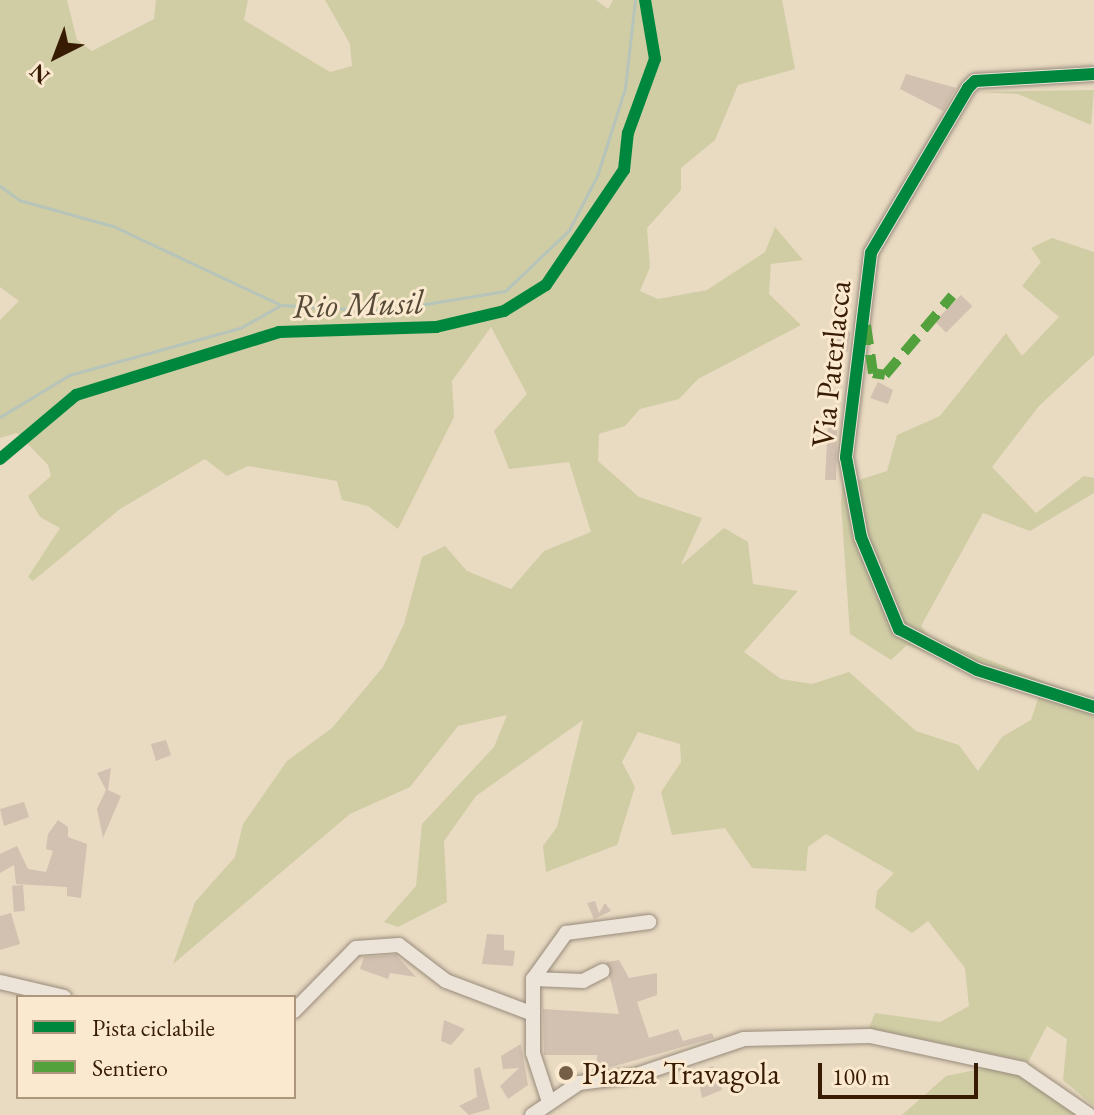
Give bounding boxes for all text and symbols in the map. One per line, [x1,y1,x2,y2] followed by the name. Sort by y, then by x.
[16,16,96,96] north arrow
[23,57,56,91] text: N
[803,278,859,450] street label: Via Paterlacca
[292,281,424,327] water label: Rio Musil
[16,995,296,1099] legend
[92,1012,215,1043] text: Pista ciclabile
[822,1047,982,1097] scale bar
[92,1052,168,1083] text: Sentiero
[582,1054,780,1092] place label: Piazza Travagola
[832,1061,890,1092] text: 100 m
[557,1064,575,1082] marker: Piazza Travagola

